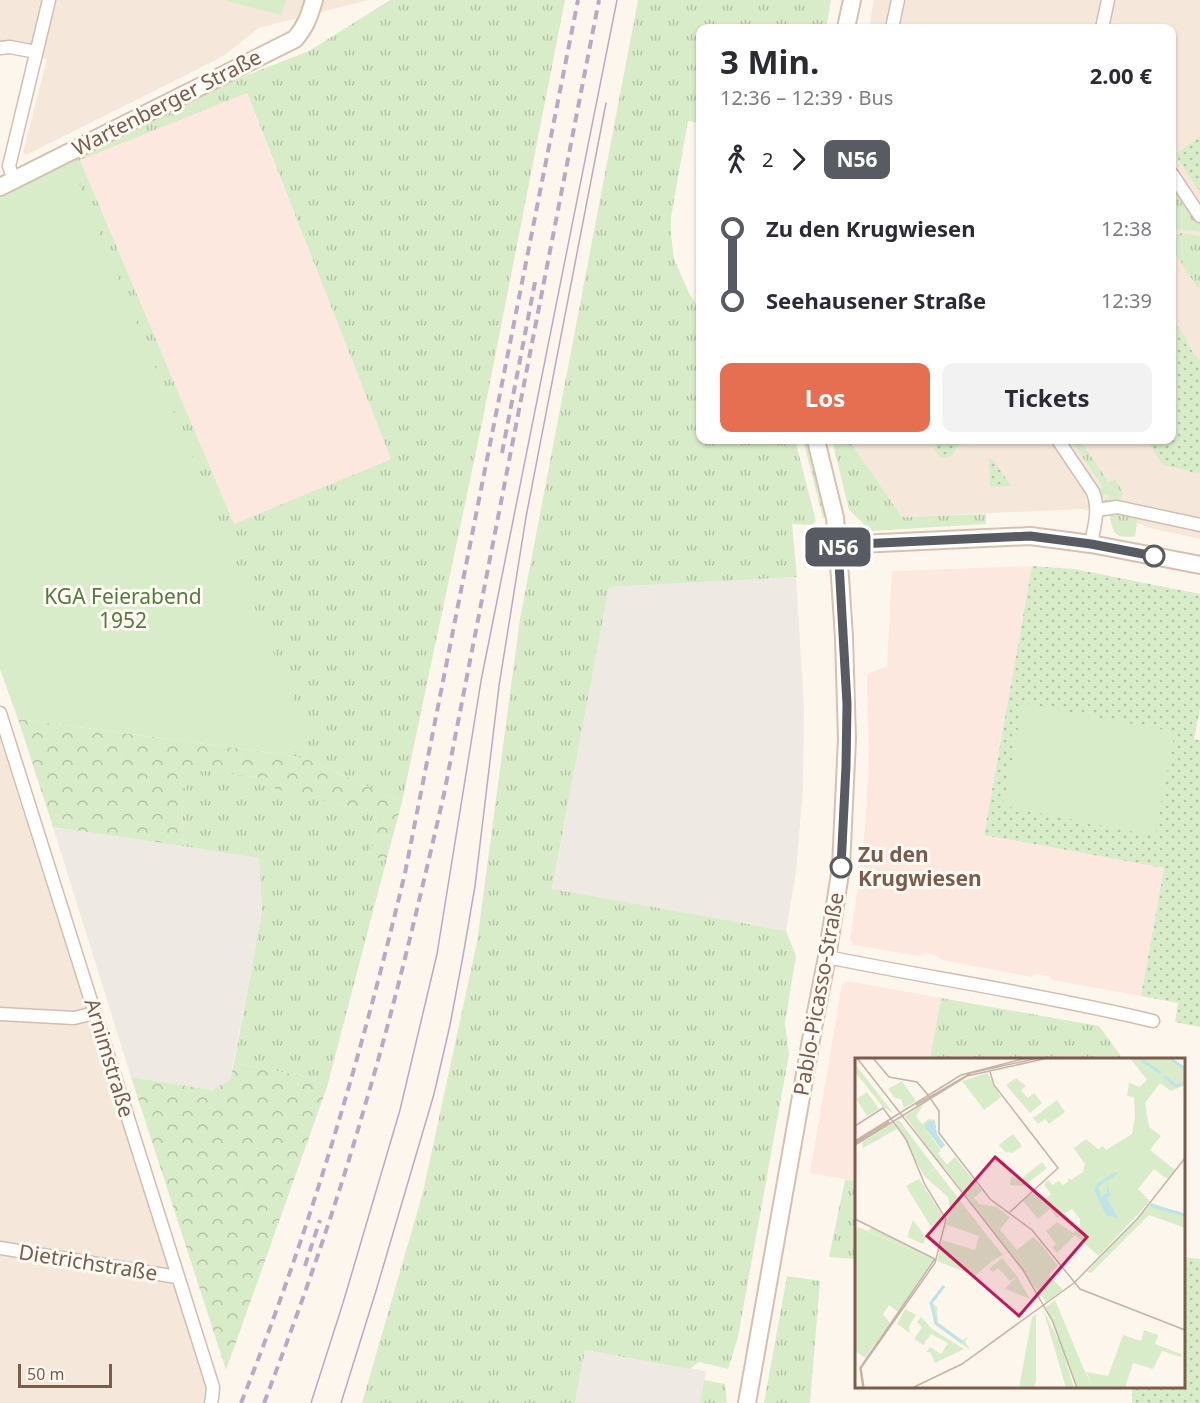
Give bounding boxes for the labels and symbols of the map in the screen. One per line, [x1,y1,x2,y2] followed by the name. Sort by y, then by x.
[67,42,266,162] street label: Wartenberger Straße
[804,528,872,566] line badge: N56
[1143,545,1165,567] unlabelled marker
[44,582,202,634] park label: KGA Feierabend 1952
[858,840,982,892] place label: Zu den Krugwiesen
[830,856,852,878] marker: Zu den Krugwiesen
[786,890,850,1098] street label: Pablo-Picasso-Straße
[79,995,141,1121] street label: Arnimstraße
[855,1058,1185,1388] inset map
[17,1237,160,1287] street label: Dietrichstraße
[18,1361,112,1388] scale bar

